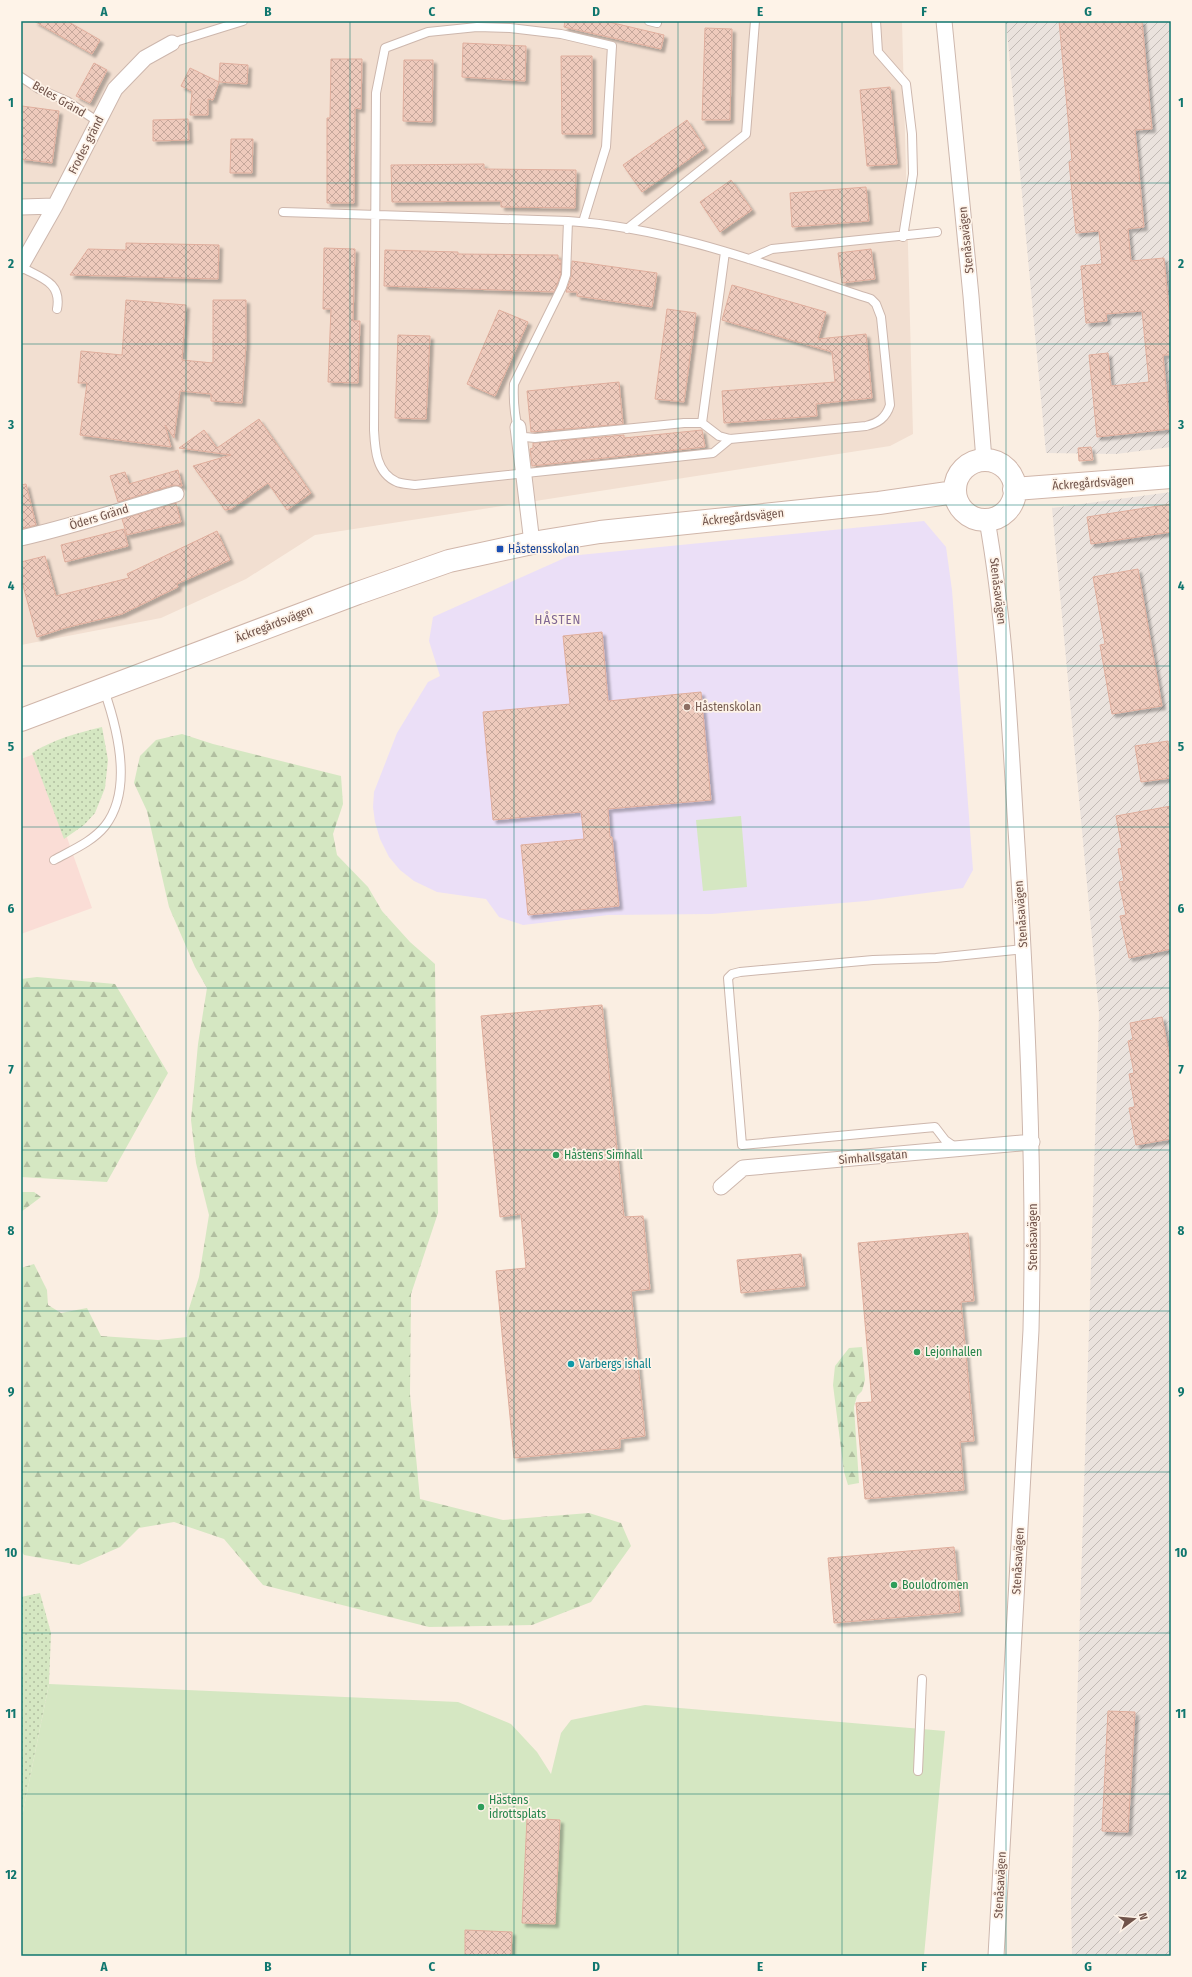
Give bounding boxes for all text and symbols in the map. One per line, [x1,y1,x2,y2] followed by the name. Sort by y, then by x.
[99,4,108,19] text: A
[264,4,272,19] text: B
[429,4,436,19] text: C
[592,4,600,19] text: D
[757,4,763,19] text: E
[921,4,927,19] text: F
[1084,4,1092,19] text: G
[30,78,88,120] street label: Beles Gränd
[8,95,14,110] text: 1
[1178,95,1184,110] text: 1
[65,114,107,176] street label: Frodes gränd
[956,206,976,274] street label: Stenåsavägen
[7,256,14,271] text: 2
[1177,256,1184,271] text: 2
[7,417,14,432] text: 3
[1177,417,1184,432] text: 3
[1052,472,1134,493] street label: Äckregårdsvägen
[67,499,130,533] street label: Öders Gränd
[701,505,785,528] street label: Äckregårdsvägen
[508,542,579,556] place label: Håstensskolan
[495,544,505,554] marker: Håstensskolan
[987,557,1009,625] street label: Stenåsavägen
[8,578,15,593] text: 4
[1178,578,1185,593] text: 4
[233,602,315,645] street label: Äckregårdsvägen
[535,611,581,627] district label: HÅSTEN
[695,700,761,714] place label: Håstenskolan
[682,702,692,712] marker: Håstenskolan
[8,739,14,754] text: 5
[1178,739,1184,754] text: 5
[1012,880,1030,948] street label: Stenåsavägen
[8,901,15,916] text: 6
[1178,901,1185,916] text: 6
[8,1062,14,1077] text: 7
[1178,1062,1184,1077] text: 7
[838,1147,908,1167] street label: Simhallsgatan
[564,1148,643,1162] place label: Håstens Simhall
[551,1150,561,1160] marker: Håstens Simhall
[1026,1203,1040,1271] street label: Stenåsavägen
[8,1223,15,1238] text: 8
[1178,1223,1185,1238] text: 8
[925,1345,982,1359] place label: Lejonhallen
[912,1347,922,1357] marker: Lejonhallen
[579,1357,651,1371] place label: Varbergs ishall
[566,1359,576,1369] marker: Varbergs ishall
[8,1384,15,1399] text: 9
[1178,1384,1185,1399] text: 9
[1009,1527,1027,1595] street label: Stenåsavägen
[5,1545,17,1560] text: 10
[1175,1545,1187,1560] text: 10
[902,1578,969,1592] place label: Boulodromen
[889,1580,899,1590] marker: Boulodromen
[6,1706,16,1721] text: 11
[1176,1706,1186,1721] text: 11
[489,1793,546,1821] place label: Hästens idrottsplats
[476,1802,486,1812] marker: Hästens idrottsplats
[991,1851,1009,1919] street label: Stenåsavägen
[5,1867,17,1882] text: 12
[1175,1867,1187,1882] text: 12
[1114,1899,1154,1939] north arrow
[1136,1911,1150,1921] text: N
[99,1959,108,1974] text: A
[264,1959,272,1974] text: B
[429,1959,436,1974] text: C
[592,1959,600,1974] text: D
[757,1959,763,1974] text: E
[921,1959,927,1974] text: F
[1084,1959,1092,1974] text: G

